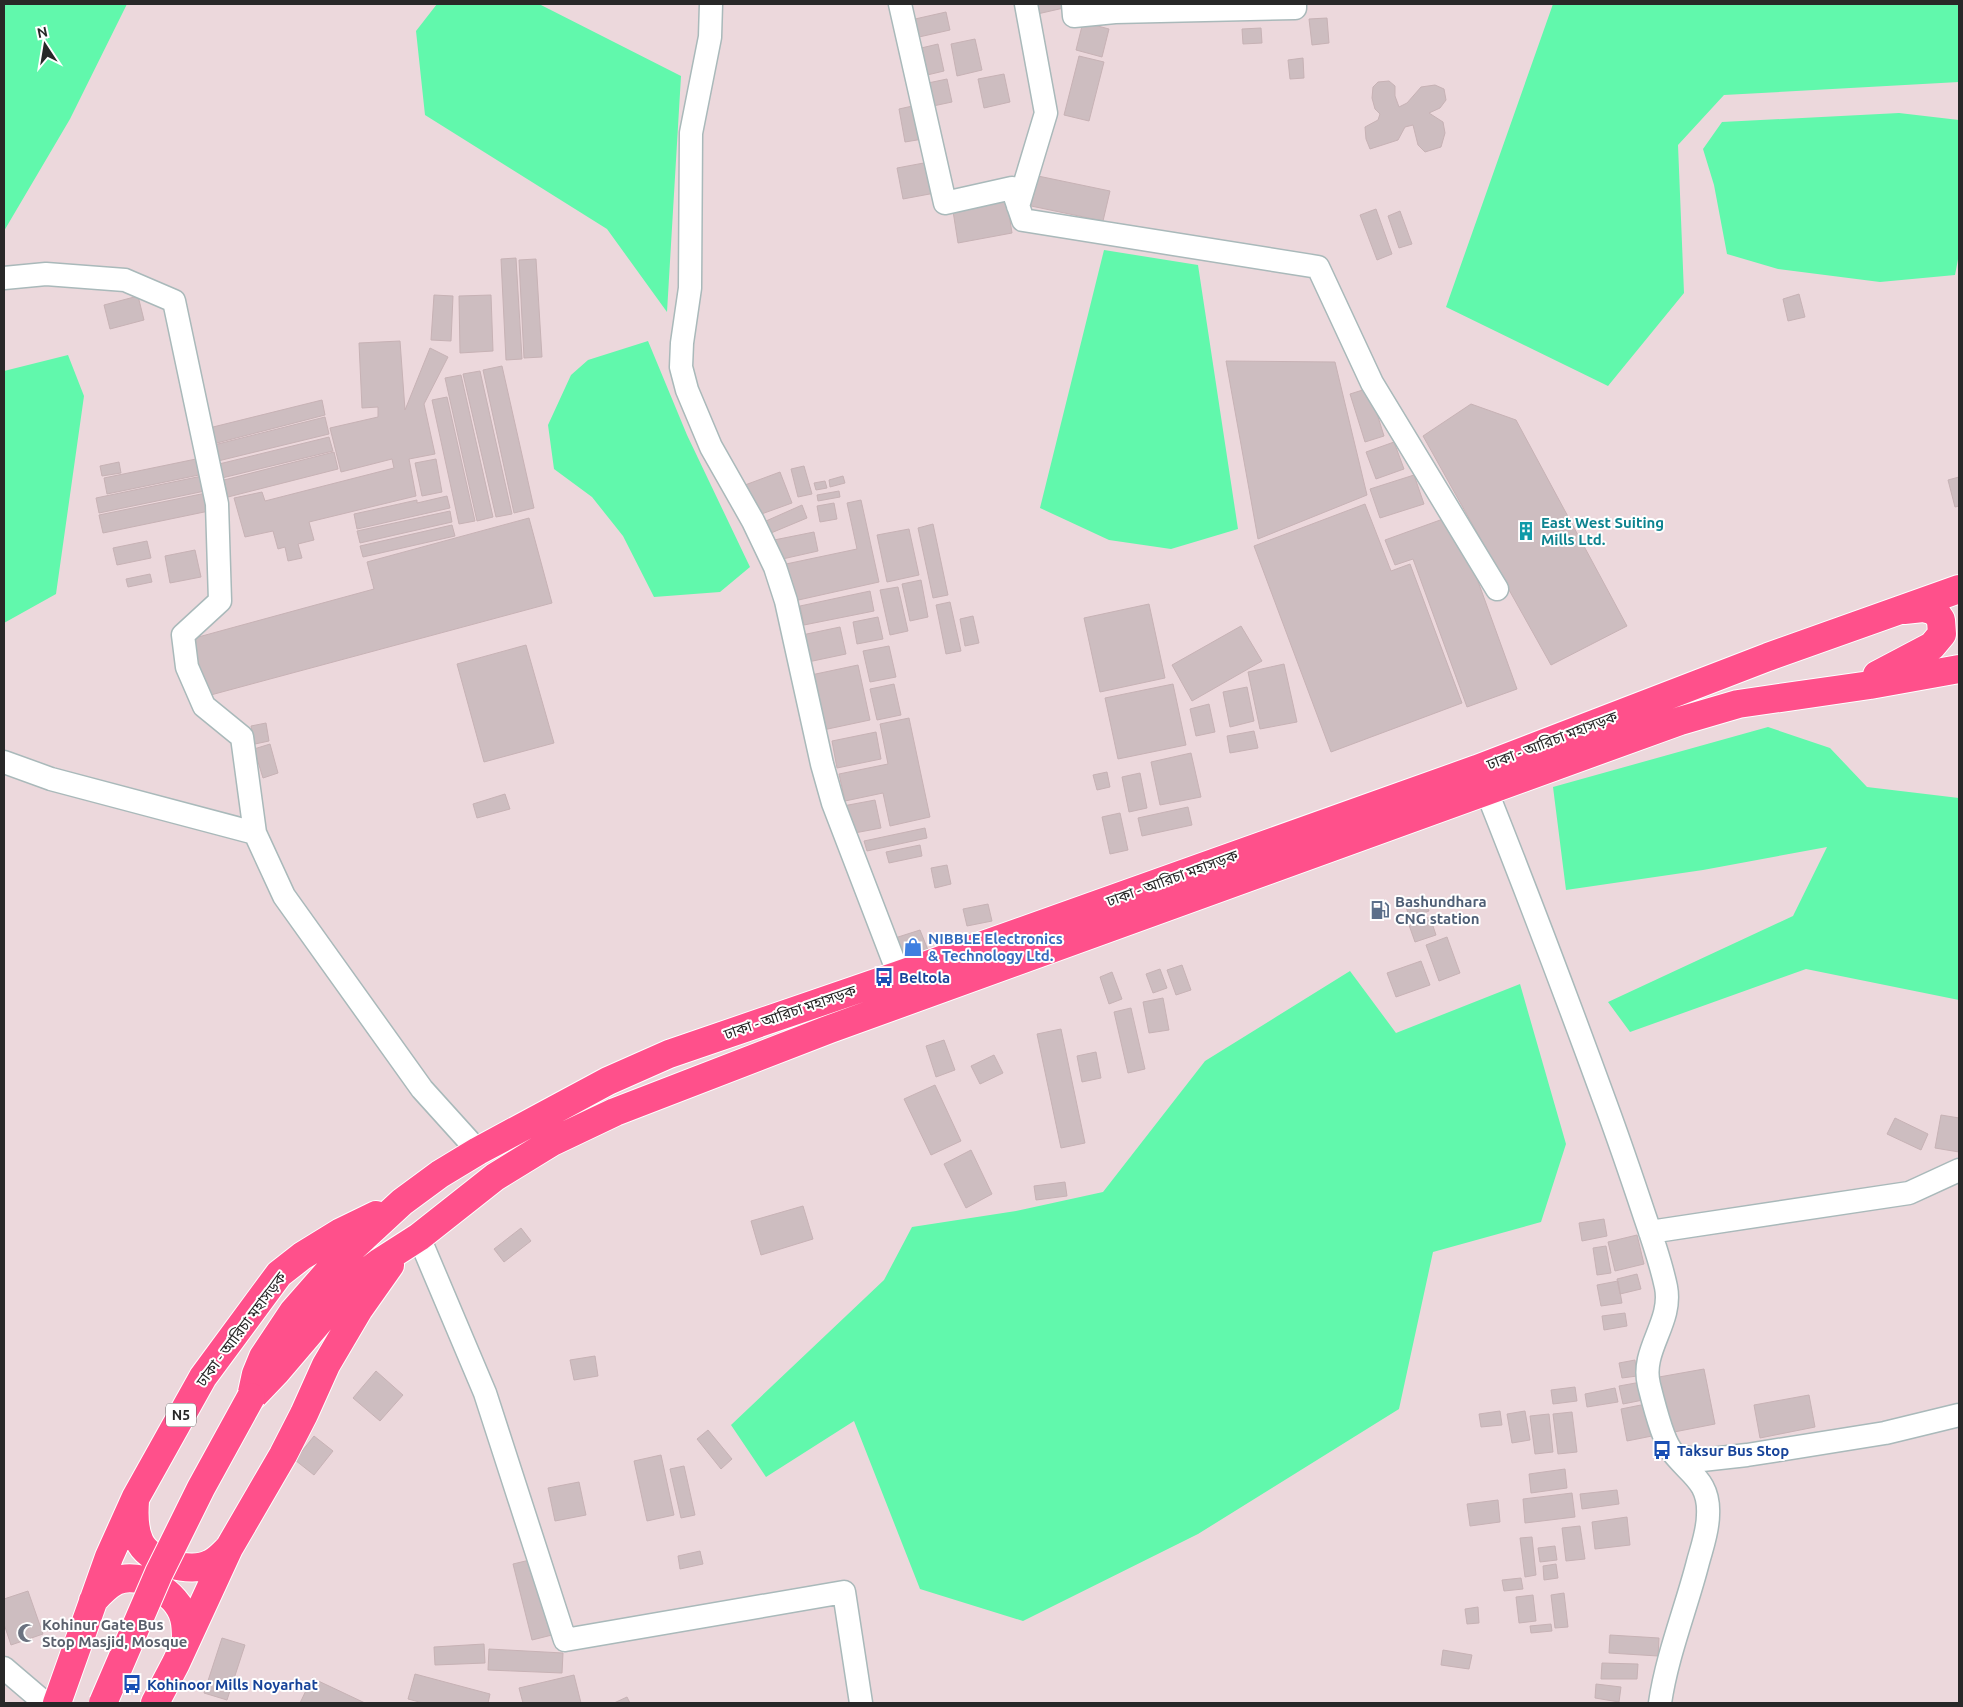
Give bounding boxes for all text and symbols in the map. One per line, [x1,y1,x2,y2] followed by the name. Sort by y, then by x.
[20,20,70,70] north arrow
[36,23,49,41] text: N
[1541,514,1664,548] place label: East West Suiting Mills Ltd.
[1515,520,1537,542] building icon: East West Suiting Mills Ltd.
[1483,707,1621,773] street label: ঢাকা - আরিচা মহাসড়ক
[1103,846,1241,910] street label: ঢাকা - আরিচা মহাসড়ক
[1395,893,1487,927] place label: Bashundhara CNG station
[1369,899,1391,921] fuel station icon: Bashundhara CNG station
[928,930,1063,964] place label: NIBBLE Electronics & Technology Ltd.
[902,936,924,958] shop icon: NIBBLE Electronics & Technology Ltd.
[873,966,895,988] bus stop icon: Beltola
[899,969,950,986] place label: Beltola
[721,981,859,1043] street label: ঢাকা - আরিচা মহাসড়ক
[192,1268,290,1390] street label: ঢাকা - আরিচা মহাসড়ক
[166,1404,196,1426] road number: N5
[1651,1439,1673,1461] bus stop icon: Taksur Bus Stop
[1677,1442,1789,1459] place label: Taksur Bus Stop
[42,1616,187,1650] place label: Kohinur Gate Bus Stop Masjid, Mosque
[16,1622,38,1644] mosque icon: Kohinur Gate Bus Stop Masjid, Mosque
[121,1673,143,1695] bus stop icon: Kohinoor Mills Noyarhat
[147,1676,318,1693] place label: Kohinoor Mills Noyarhat

